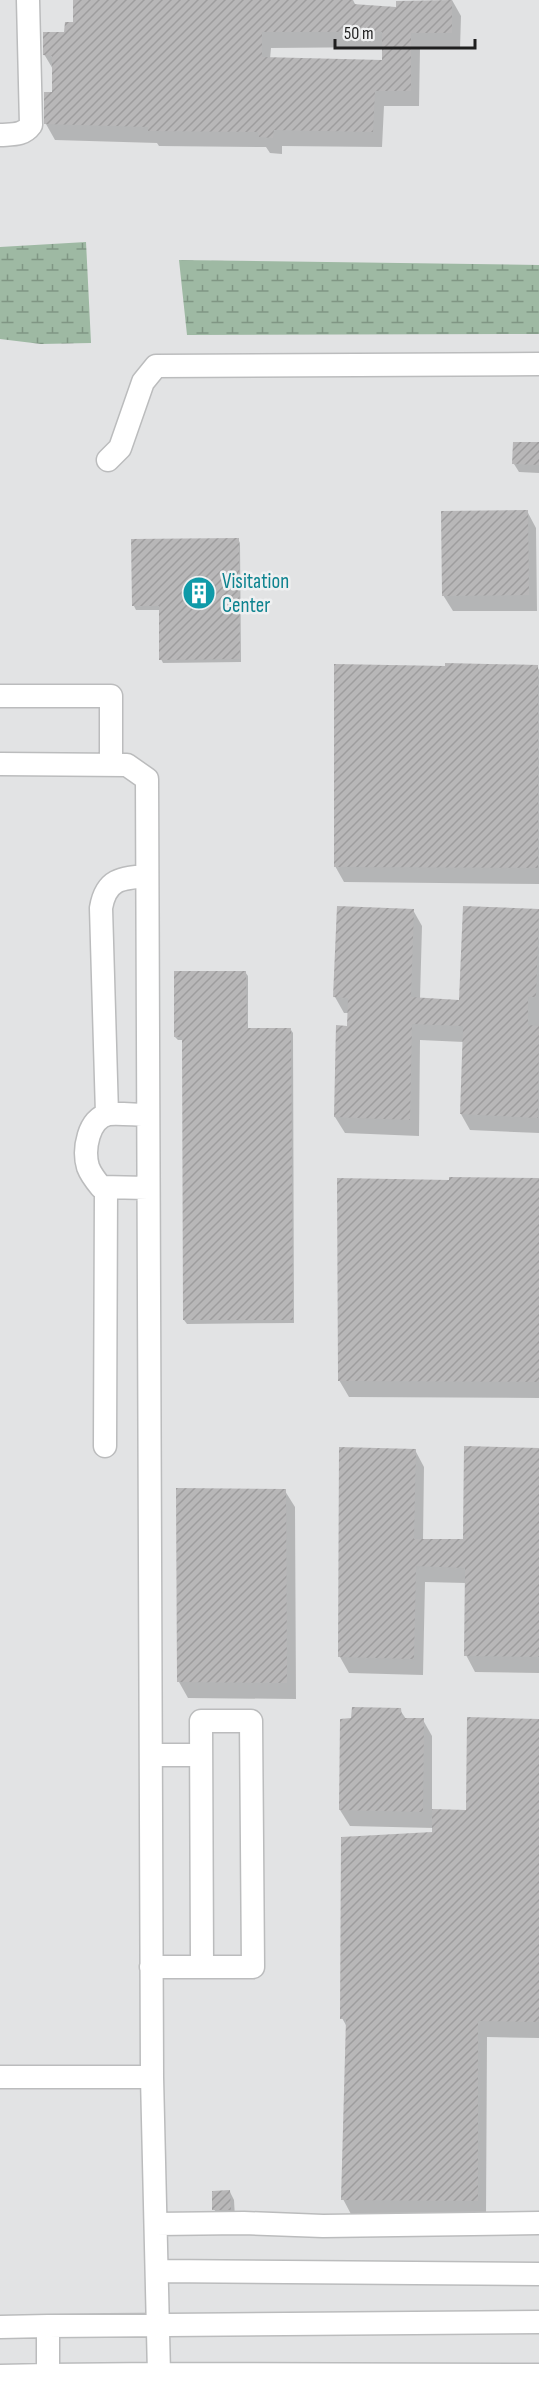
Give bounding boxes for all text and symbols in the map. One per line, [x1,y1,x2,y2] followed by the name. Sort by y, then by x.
[335,12,474,50] scale bar
[344,23,374,44] text: 50 m
[222,569,289,618] place label: Visitation Center
[181,575,217,611] building icon: Visitation Center

